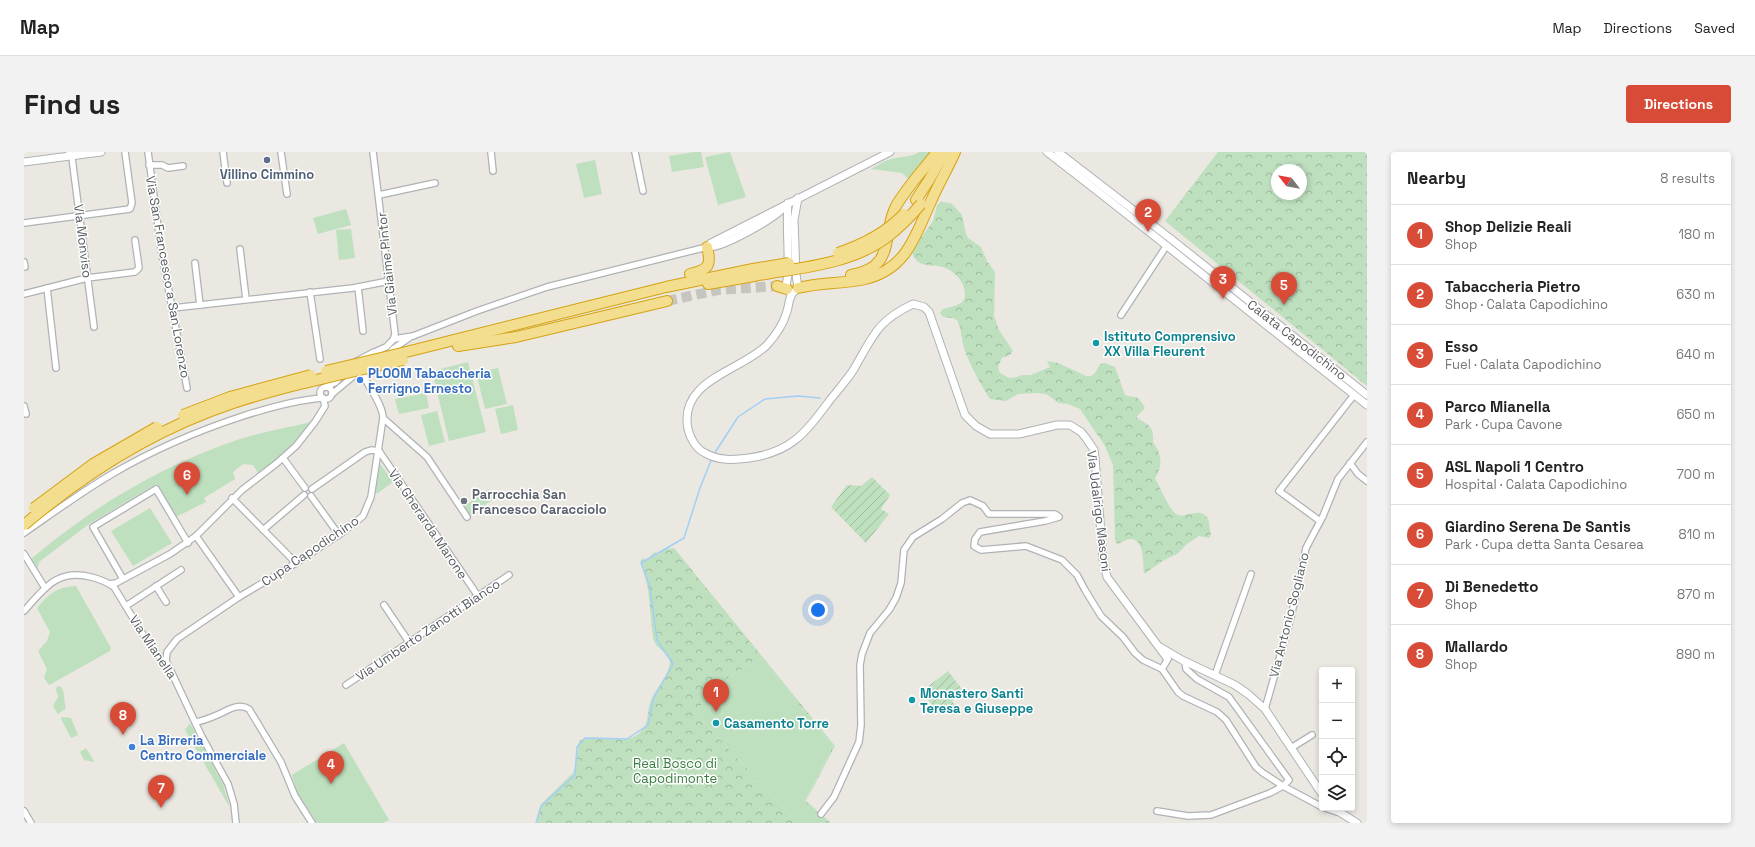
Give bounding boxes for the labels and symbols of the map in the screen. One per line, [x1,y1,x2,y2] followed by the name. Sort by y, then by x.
[262,155,272,165] marker: Villino Cimmino
[1271,164,1307,200] north arrow
[220,166,314,183] place label: Villino Cimmino
[142,175,194,379] street label: Via San Francesco a San Lorenzo
[1135,199,1161,232] pin: 2
[70,203,96,279] street label: Via Monviso
[373,211,401,317] street label: Via Giaime Pintor
[1210,266,1236,299] pin: 3
[1271,272,1297,305] pin: 5
[1244,296,1350,384] street label: Calata Capodichino
[1104,328,1236,360] place label: Istituto Comprensivo XX Villa Fleurent
[1091,338,1101,348] marker: Istituto Comprensivo XX Villa Fleurent
[368,365,492,397] place label: PLOOM Tabaccheria Ferrigno Ernesto
[355,375,365,385] marker: PLOOM Tabaccheria Ferrigno Ernesto
[1083,449,1115,573] street label: Via Udalrigo Masoni
[174,462,200,495] pin: 6
[385,466,471,582] street label: Via Gherarda Marone
[472,486,607,518] place label: Parrocchia San Francesco Caracciolo
[459,496,469,506] marker: Parrocchia San Francesco Caracciolo
[258,512,362,590] street label: Cupa Capodichino
[1265,551,1313,679] street label: Via Antonio Sogliano
[352,575,504,685] street label: Via Umberto Zanotti Bianco
[808,600,828,620] your location
[125,612,181,683] street label: Via Mianella
[703,679,729,712] pin: 1
[920,685,1033,717] place label: Monastero Santi Teresa e Giuseppe
[907,695,917,705] marker: Monastero Santi Teresa e Giuseppe
[110,702,136,735] pin: 8
[724,715,829,732] place label: Casamento Torre
[711,718,721,728] marker: Casamento Torre
[140,732,266,764] place label: La Birreria Centro Commerciale
[127,742,137,752] marker: La Birreria Centro Commerciale
[318,751,344,784] pin: 4
[633,755,717,787] park label: Real Bosco di Capodimonte
[148,775,174,808] pin: 7

